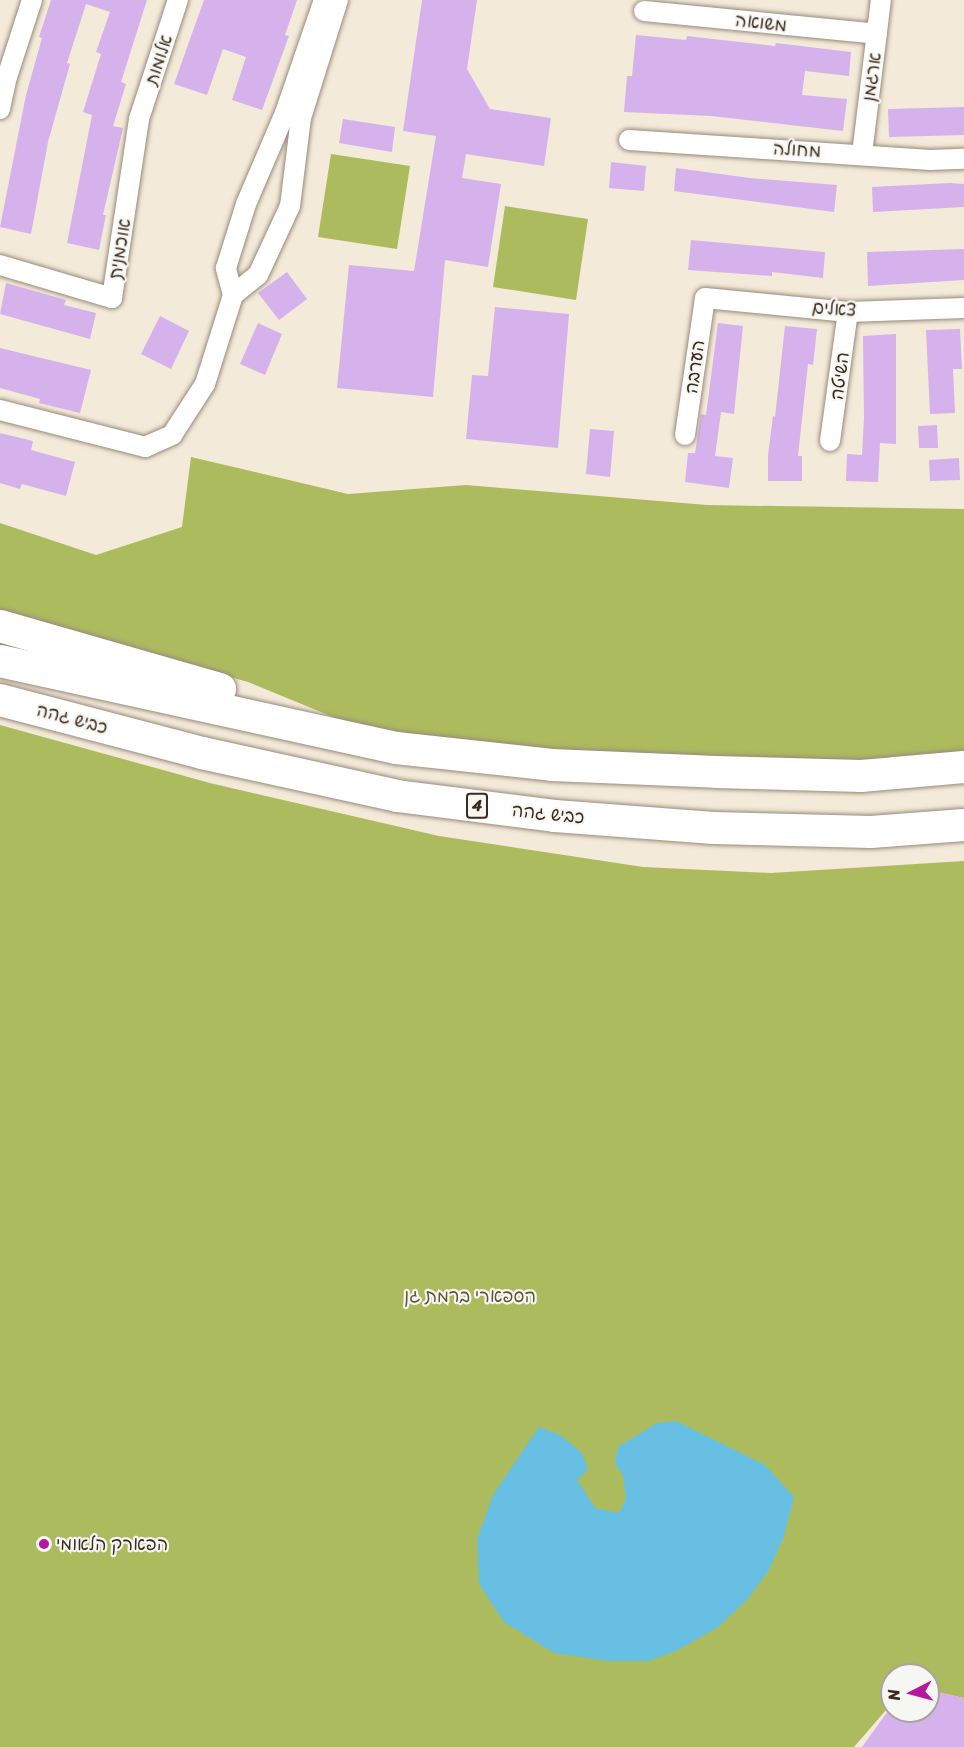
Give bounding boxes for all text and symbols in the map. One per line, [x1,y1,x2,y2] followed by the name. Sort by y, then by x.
[734,10,788,36] street label: משואה
[141,32,177,88] street label: אלומות
[858,51,886,103] street label: ארגמן
[772,138,822,162] street label: מחולה
[105,217,135,281] street label: אוכמנית
[811,297,857,321] street label: צאלים
[681,339,709,395] street label: הערבה
[826,351,854,401] street label: השיטה
[34,699,110,739] street label: כביש גהה
[465,793,489,819] road number: 4
[511,799,585,829] street label: כביש גהה
[404,1285,536,1307] park label: הספארי ברמת גן
[56,1533,168,1555] place label: הפארק הלאומי
[37,1537,51,1551] marker: הפארק הלאומי
[880,1663,940,1723] north arrow
[879,1688,909,1702] text: N

